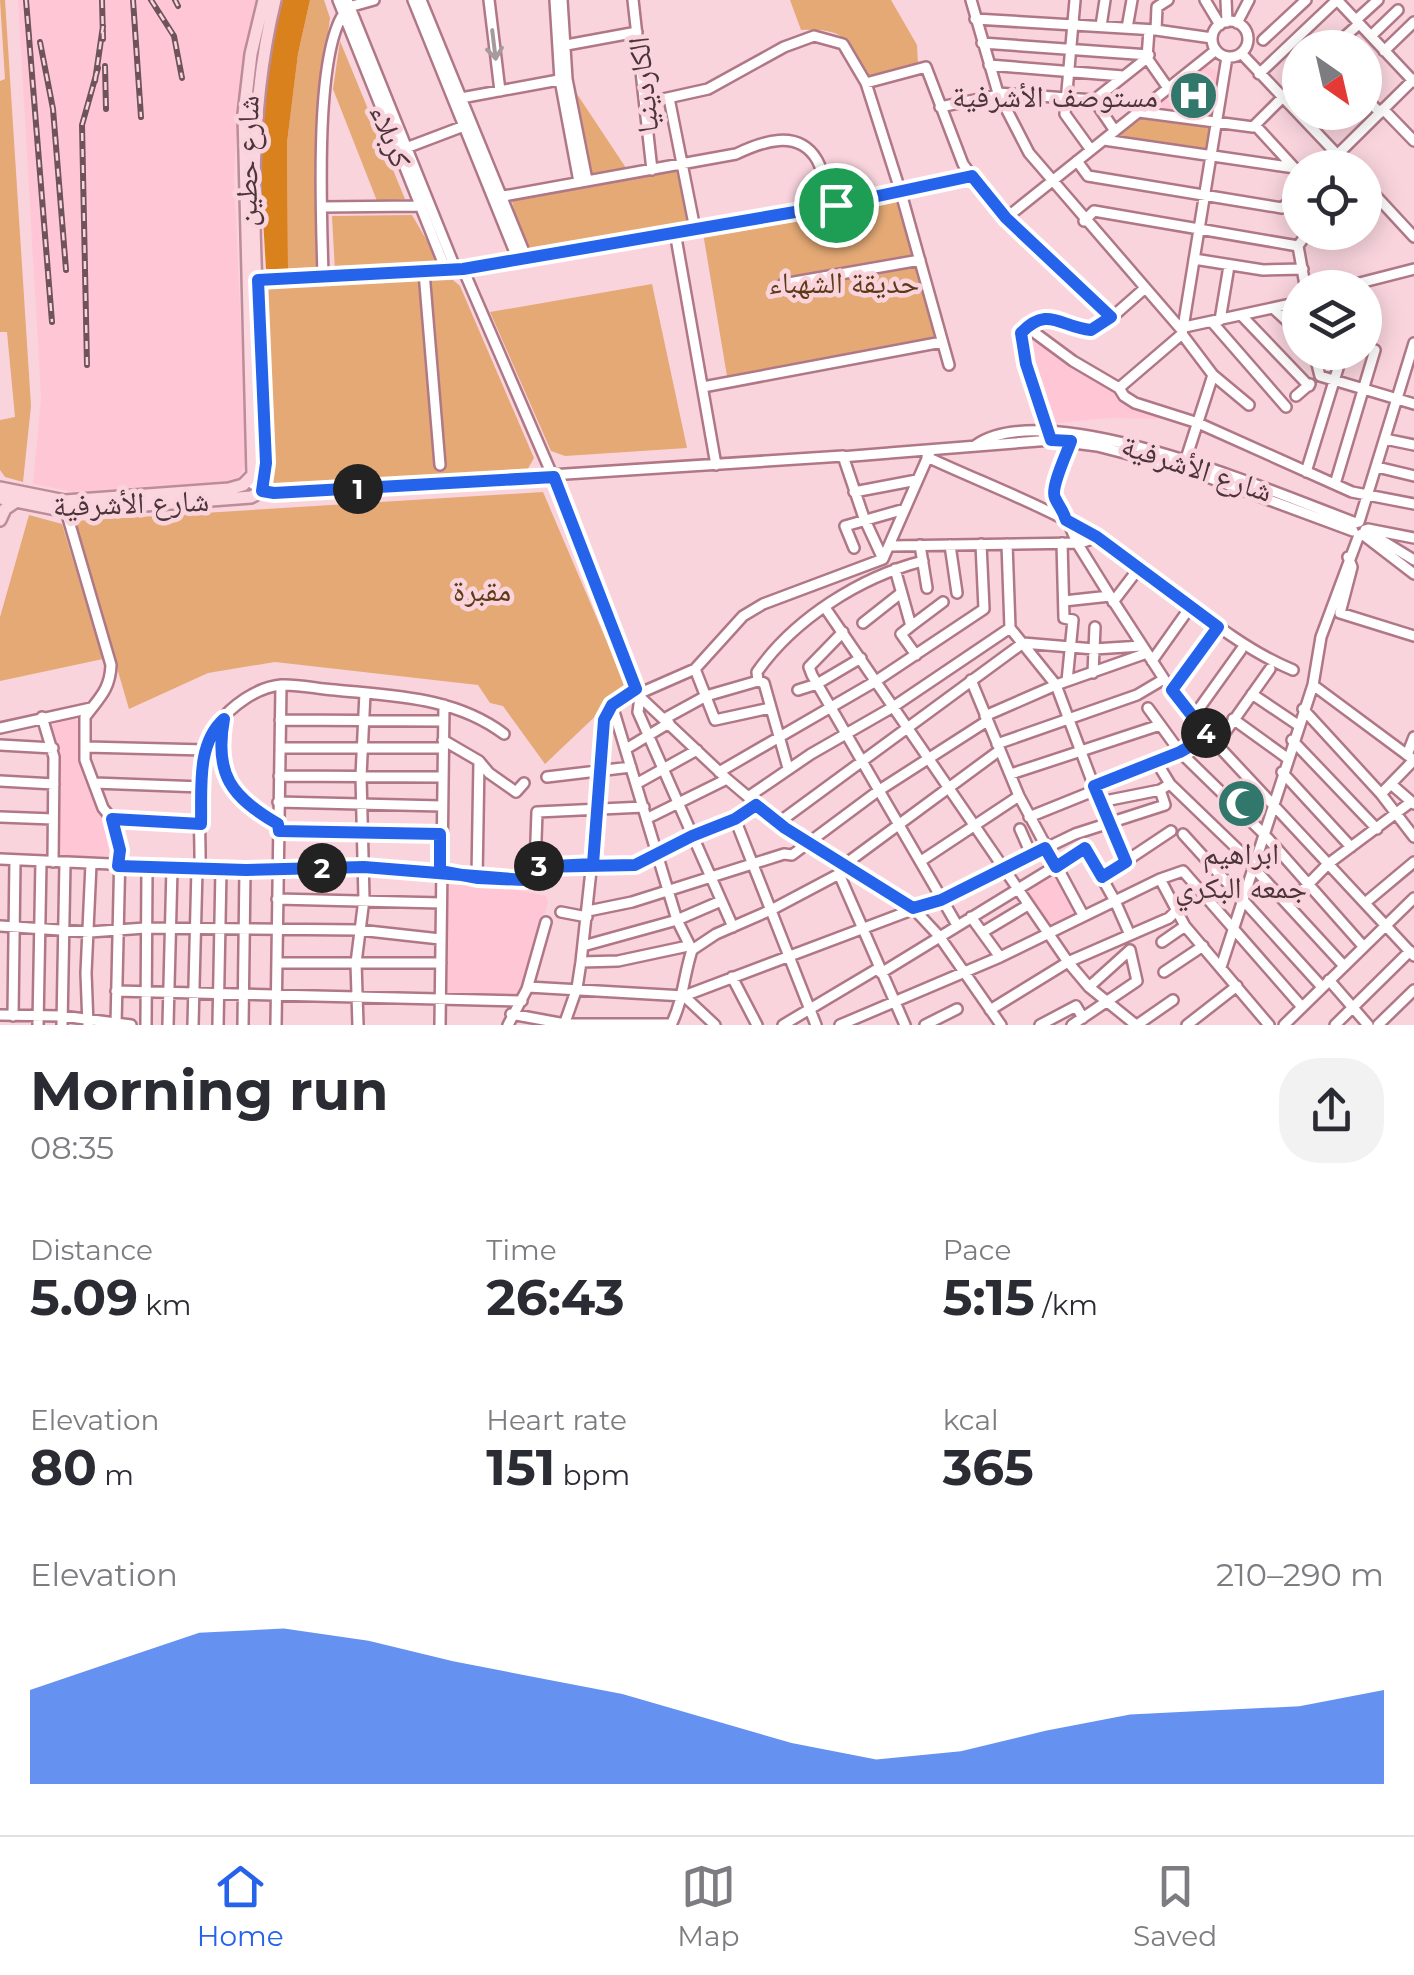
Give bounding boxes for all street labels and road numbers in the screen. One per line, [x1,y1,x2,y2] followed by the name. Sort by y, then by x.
[620,35,666,135] street label: الكاردينيا
[227,95,268,227] street label: شارع حطين
[362,99,420,173] street label: كربلاء
[1117,426,1277,511] street label: شارع الأشرفية
[52,482,210,525] street label: شارع الأشرفية

